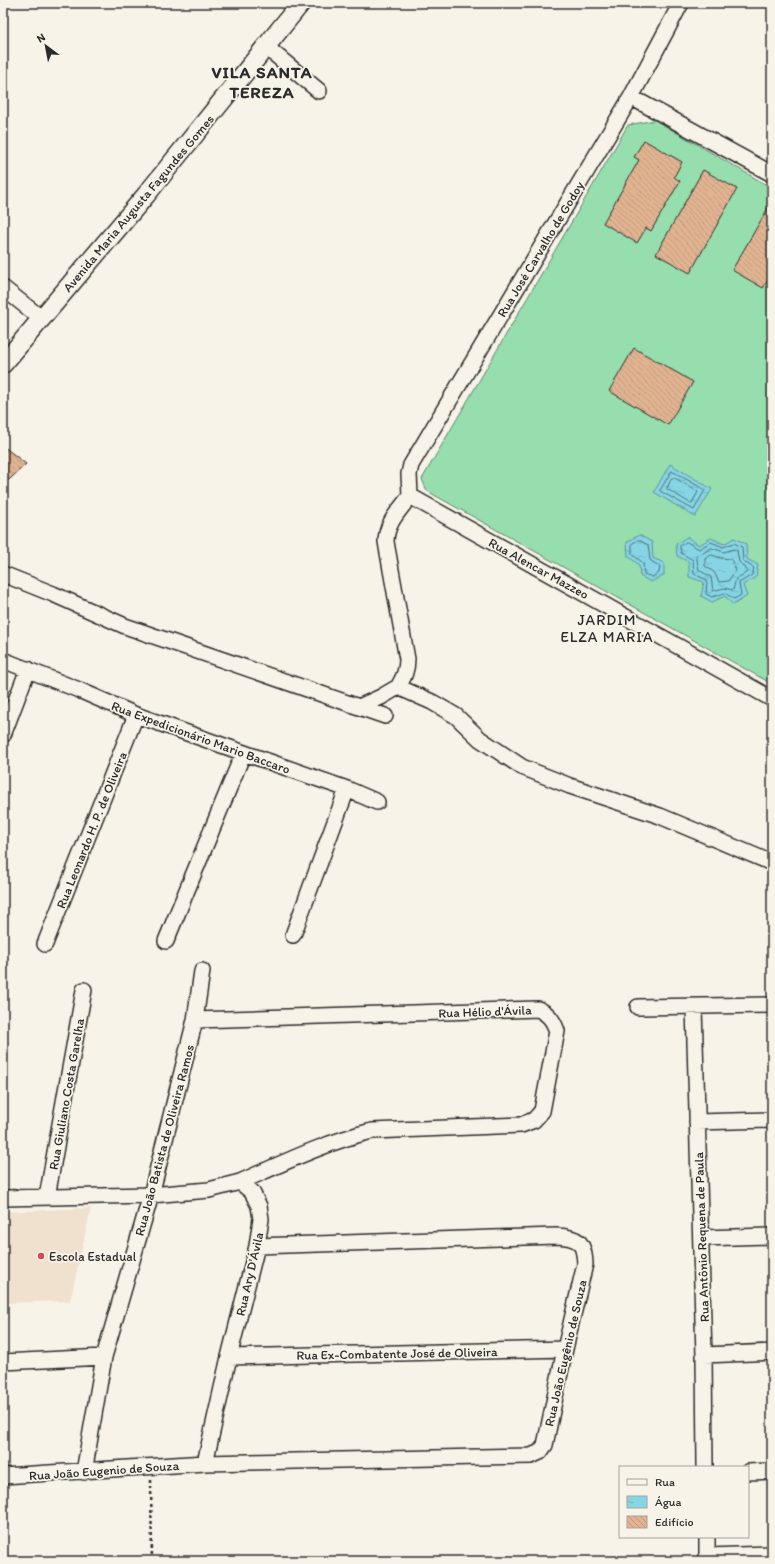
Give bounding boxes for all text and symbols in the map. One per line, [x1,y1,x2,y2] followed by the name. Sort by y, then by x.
[26,26,66,66] north arrow
[34,30,48,45] text: N
[211,62,313,102] district label: VILA SANTA TEREZA
[60,111,217,295] street label: Avenida Maria Augusta Fagundes Gomes
[494,179,587,320] street label: Rua José Carvalho de Godoy
[486,535,592,602] street label: Rua Alencar Mazzeo
[560,611,654,646] district label: JARDIM ELZA MARIA
[109,698,293,777] street label: Rua Expedicionário Mario Baccaro
[53,749,130,911] street label: Rua Leonardo H. P. de Oliveira
[438,1002,532,1021] street label: Rua Hélio d'Ávila
[46,1017,87,1171] street label: Rua Giuliano Costa Garelha
[132,1043,197,1237] street label: Rua João Batista de Oliveira Ramos
[691,1151,712,1322] street label: Rua Antônio Requena de Paula
[233,1230,267,1318] street label: Rua Ary D'Ávila
[49,1249,137,1264] place label: Escola Estadual
[36,1251,46,1261] marker: Escola Estadual
[541,1278,590,1428] street label: Rua João Eugênio de Souza
[296,1344,498,1363] street label: Rua Ex-Combatente José de Oliveira
[28,1458,180,1483] street label: Rua João Eugenio de Souza
[619,1466,749,1538] legend
[655,1475,675,1489] text: Rua
[655,1495,681,1509] text: Água
[655,1515,694,1529] text: Edifício

